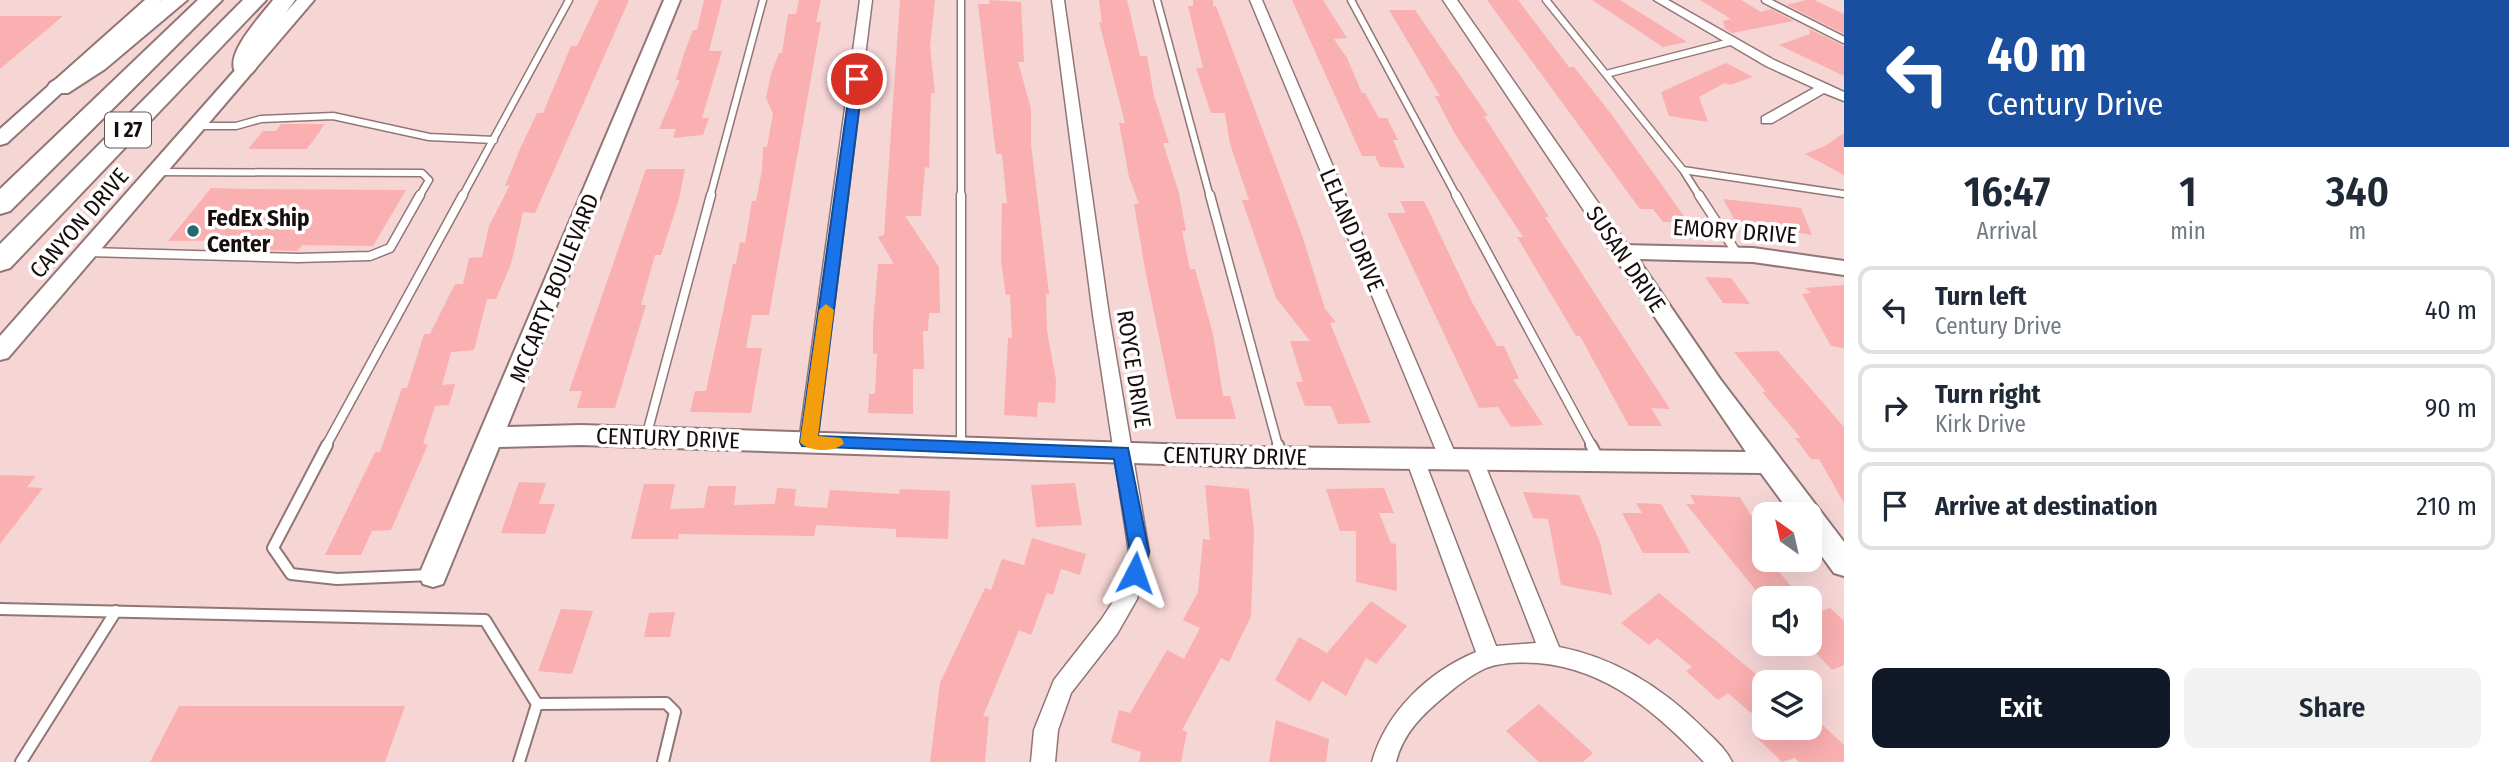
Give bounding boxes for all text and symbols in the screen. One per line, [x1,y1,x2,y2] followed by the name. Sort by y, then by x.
[1987,25,2087,84] text: 40 m
[1872,28,1963,119] icon: left
[827,49,887,109] pin
[838,60,876,98] icon: arrive
[1987,85,2163,123] text: Century Drive
[105,113,151,148] road number: I 27
[24,162,134,284] street label: CANYON DRIVE
[1314,165,1390,295] street label: LELAND DRIVE
[1964,167,2050,217] text: 16:47
[2179,167,2197,217] text: 1
[2326,167,2389,217] text: 340
[503,189,605,387] street label: MCCARTY BOULEVARD
[1580,201,1672,317] street label: SUSAN DRIVE
[207,204,309,258] place label: FedEx Ship Center
[1672,213,1798,249] street label: EMORY DRIVE
[1977,217,2038,245] text: Arrival
[2170,217,2206,245] text: min
[2349,217,2366,245] text: m
[185,223,201,239] marker: FedEx Ship Center
[1935,281,2027,312] text: Turn left
[1876,291,1914,329] icon: left
[2425,295,2477,326] text: 40 m
[1111,308,1157,430] street label: ROYCE DRIVE
[1935,312,2062,340] text: Century Drive
[1935,379,2041,410] text: Turn right
[1876,389,1914,427] icon: right
[2425,393,2477,424] text: 90 m
[1935,410,2026,438] text: Kirk Drive
[596,421,740,455] street label: CENTURY DRIVE
[1163,441,1307,471] street label: CENTURY DRIVE
[1876,487,1914,525] icon: arrive
[1935,491,2158,522] text: Arrive at destination
[2416,491,2477,522] text: 210 m
[1752,502,1822,572] north arrow
[1752,502,1822,740] map controls
[1098,536,1172,610] position arrow
[1752,586,1822,656] button: sound
[1872,668,2170,748] button: Exit
[2184,668,2481,748] button: Share
[1752,670,1822,740] button: layers

